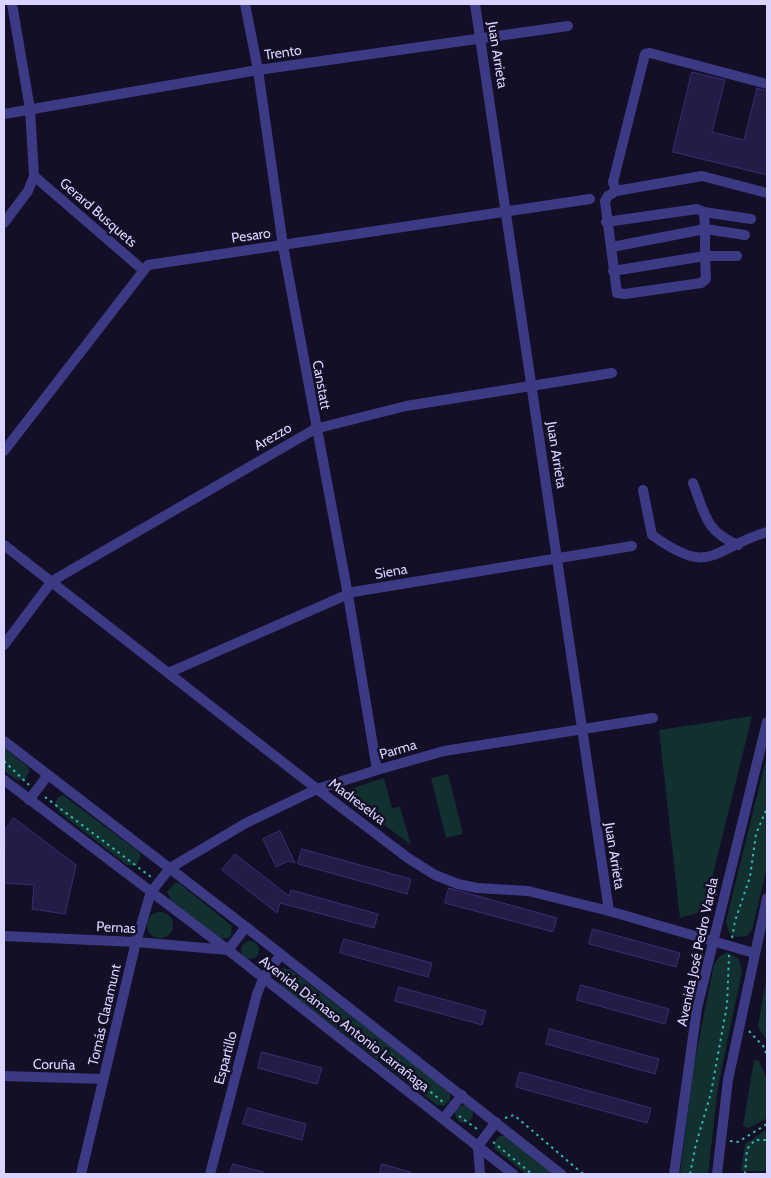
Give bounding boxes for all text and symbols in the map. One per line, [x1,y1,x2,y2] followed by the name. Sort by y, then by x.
[483,20,511,90] street label: Juan Arrieta
[263,42,303,64] street label: Trento
[56,175,140,251] street label: Gerard Busquets
[230,225,272,247] street label: Pesaro
[308,359,334,411] street label: Canstatt
[251,420,295,454] street label: Arezzo
[542,420,570,490] street label: Juan Arrieta
[373,561,409,583] street label: Siena
[377,737,419,763] street label: Parma
[325,775,389,829] street label: Madreselva
[600,821,628,891] street label: Juan Arrieta
[674,876,722,1028] street label: Avenida José Pedro Varela
[96,919,136,937] street label: Pernas
[256,953,432,1095] street label: Avenida Dámaso Antonio Larrañaga
[85,963,125,1067] street label: Tomás Claramunt
[211,1030,241,1086] street label: Espartillo
[33,1056,75,1074] street label: Coruña

